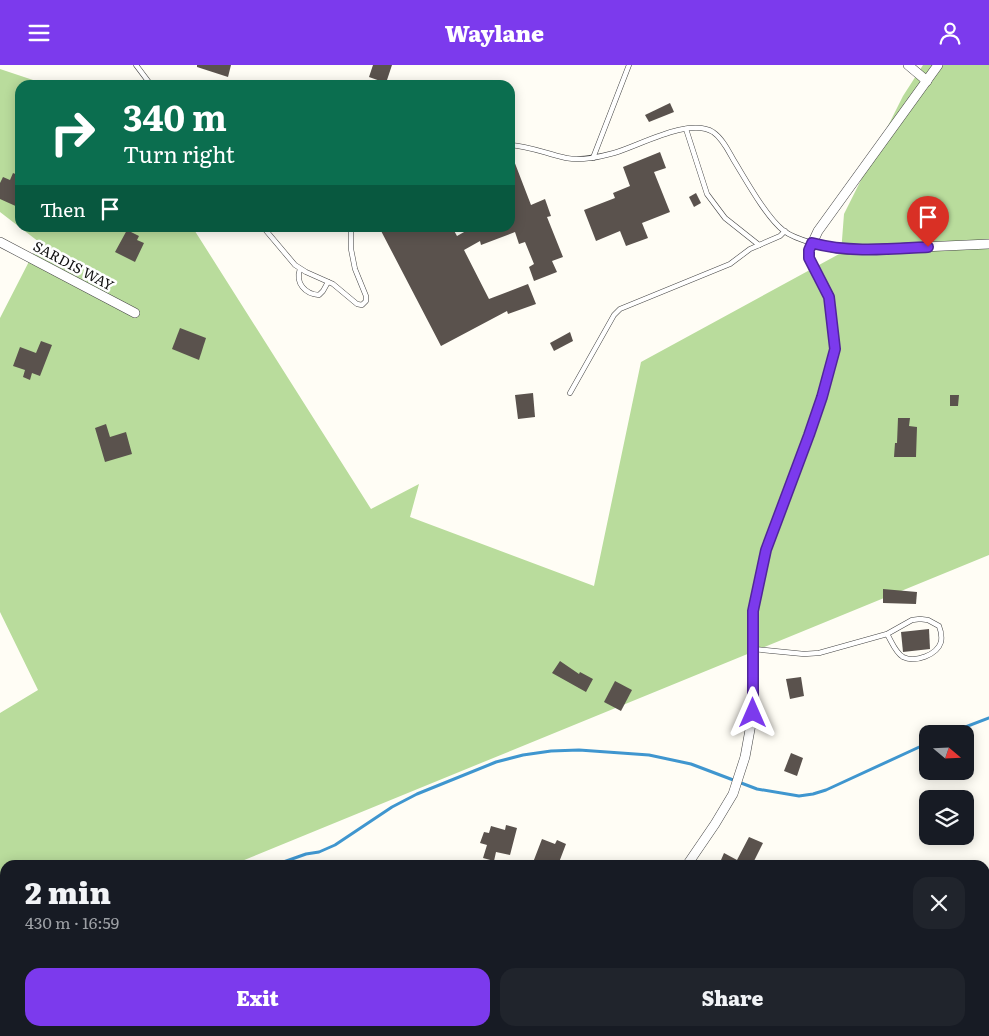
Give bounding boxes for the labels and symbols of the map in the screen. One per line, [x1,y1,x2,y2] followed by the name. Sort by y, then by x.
[907,196,949,247] pin
[30,235,118,295] street label: SARDIS WAY
[726,686,778,738] position arrow
[919,725,974,780] north arrow

